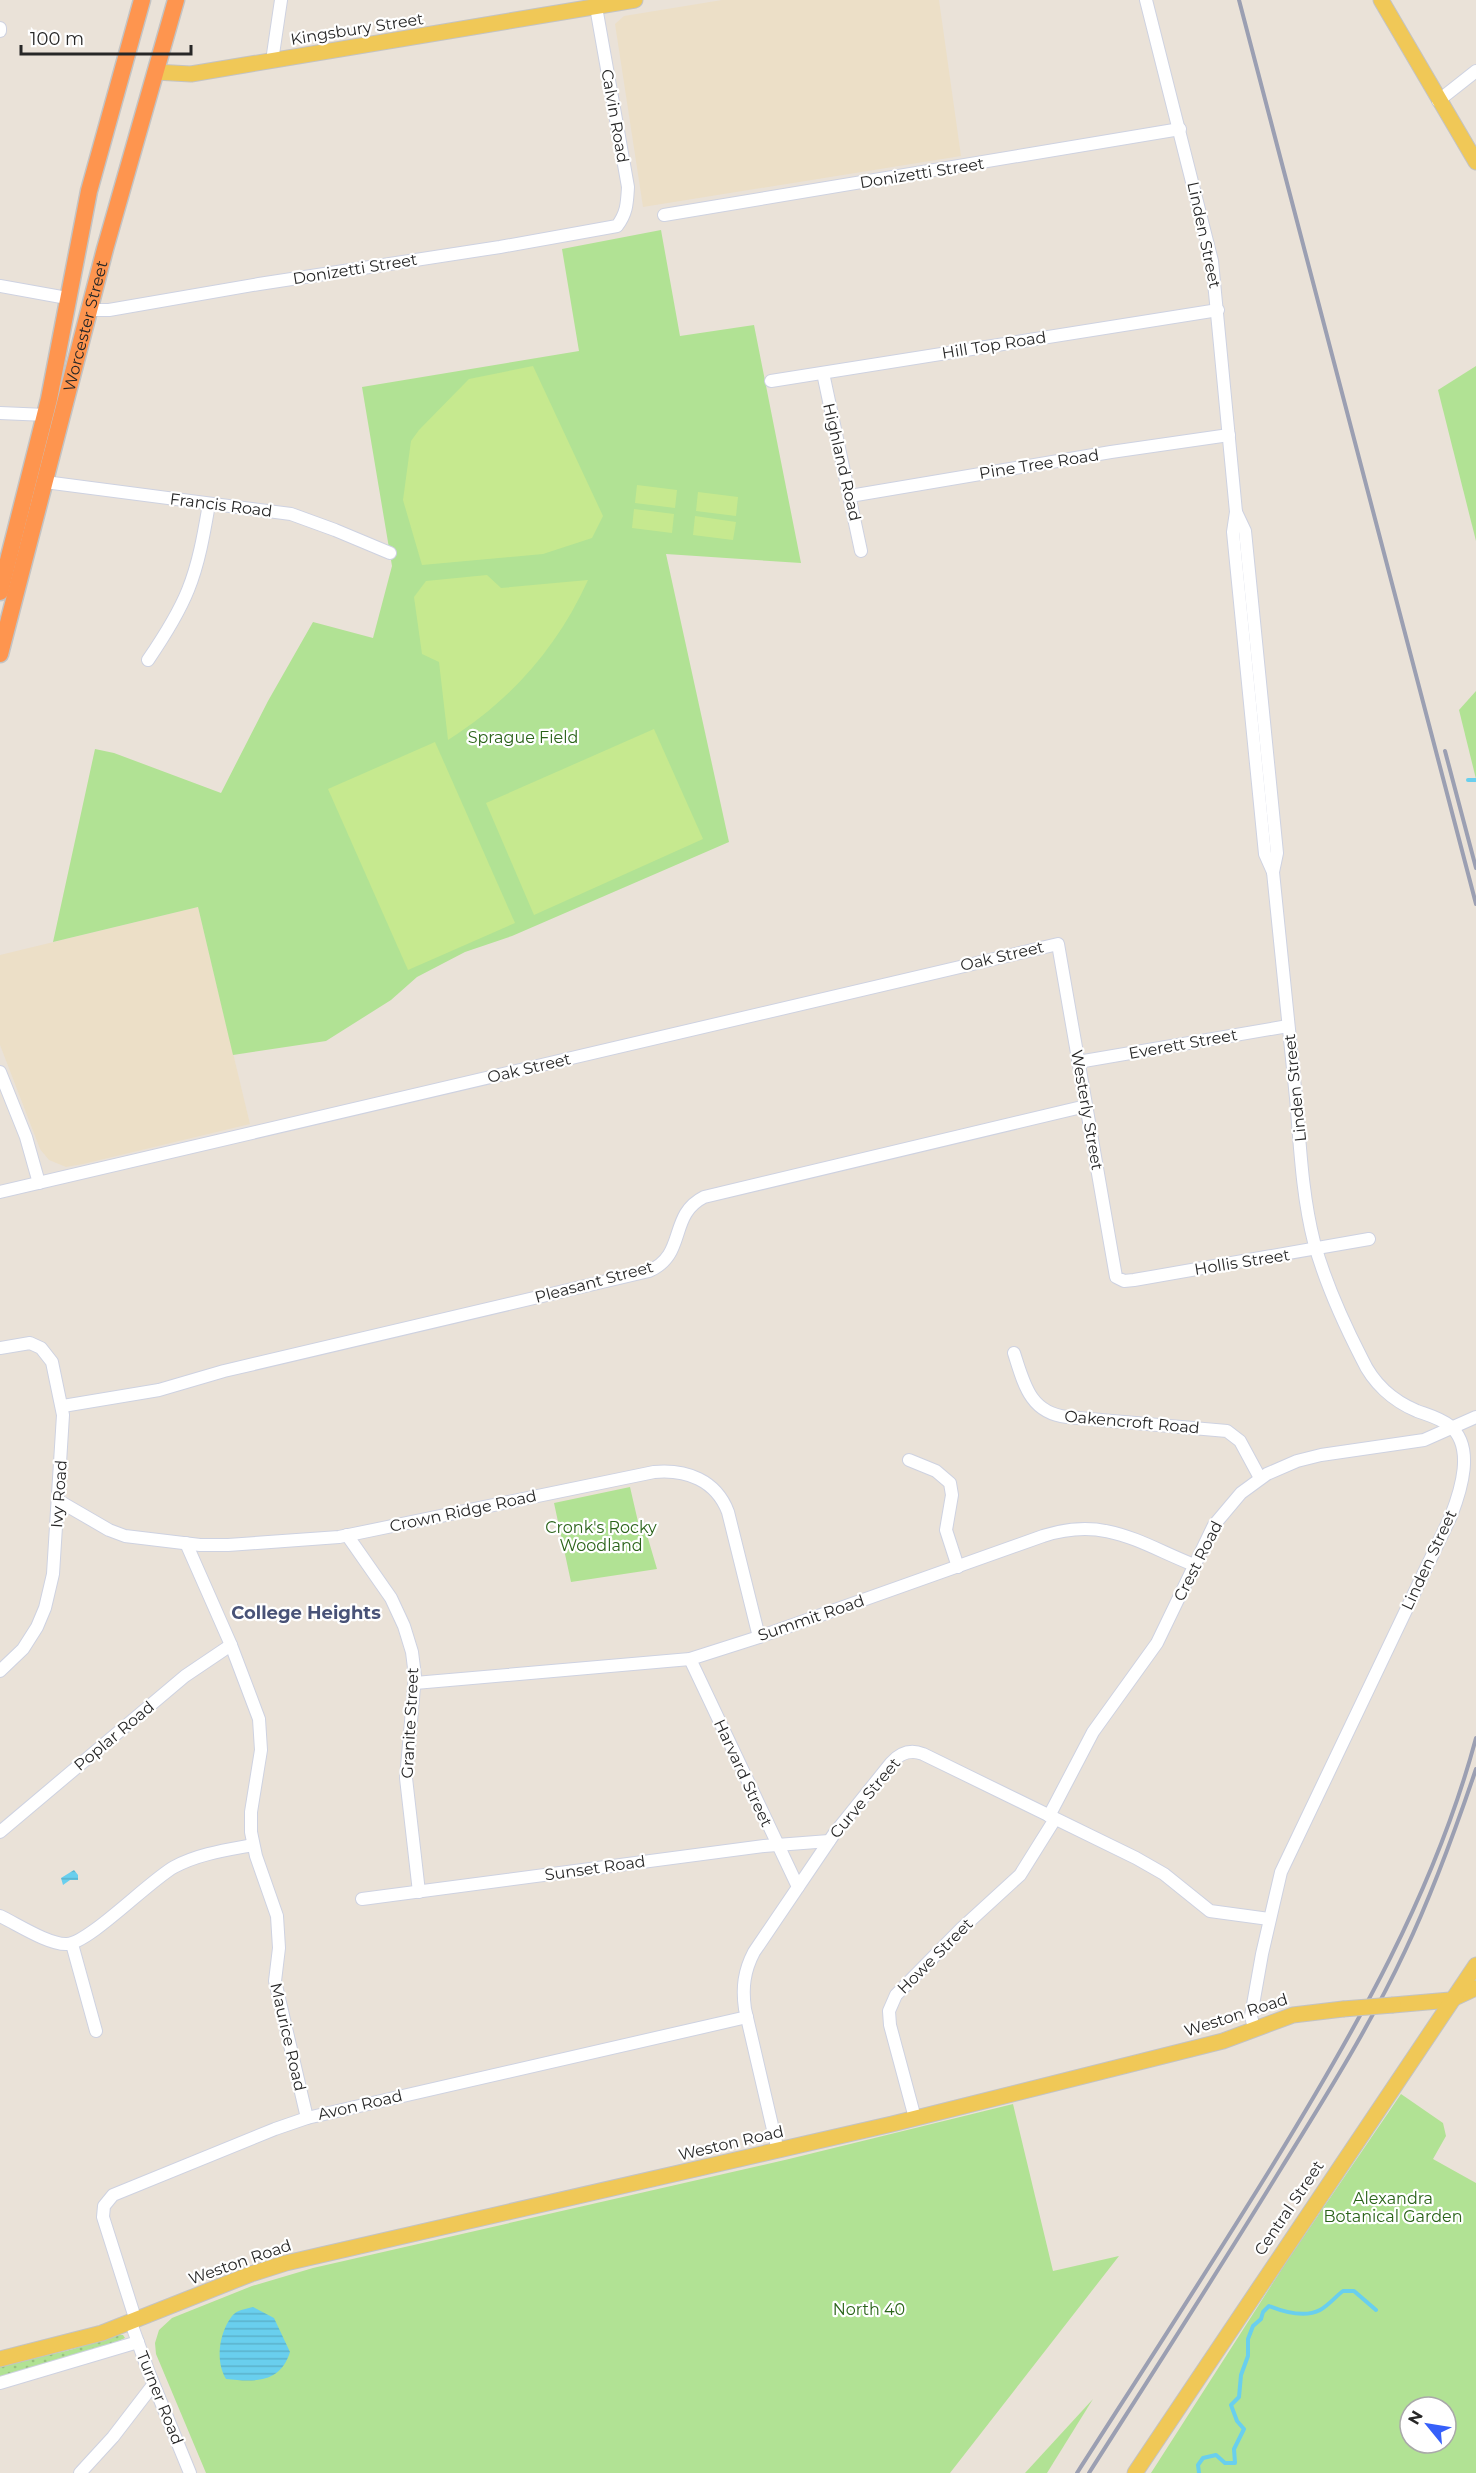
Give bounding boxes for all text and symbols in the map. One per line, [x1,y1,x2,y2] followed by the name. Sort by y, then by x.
[289,9,425,49] street label: Kingsbury Street
[21,18,190,56] scale bar
[30,28,84,50] text: 100 m
[597,68,633,164] street label: Calvin Road
[858,154,986,192] street label: Donizetti Street
[1183,180,1225,291] street label: Linden Street
[291,250,419,288] street label: Donizetti Street
[59,258,111,393] street label: Worcester Street
[940,327,1048,363] street label: Hill Top Road
[819,401,865,523] street label: Highland Road
[978,445,1100,483] street label: Pine Tree Road
[169,489,273,521] street label: Francis Road
[468,728,578,747] park label: Sprague Field
[958,937,1046,975] street label: Oak Street
[1127,1025,1239,1063] street label: Everett Street
[1280,1033,1310,1143] street label: Linden Street
[1067,1048,1107,1172] street label: Westerly Street
[485,1049,573,1087] street label: Oak Street
[1193,1245,1292,1279] street label: Hollis Street
[533,1257,656,1307] street label: Pleasant Street
[1064,1407,1200,1437] street label: Oakencroft Road
[47,1459,71,1529] street label: Ivy Road
[388,1486,538,1536] street label: Crown Ridge Road
[1397,1506,1461,1613] street label: Linden Street
[545,1518,657,1555] park label: Cronk's Rocky Woodland
[1170,1518,1226,1604] street label: Crest Road
[755,1591,867,1645] street label: Summit Road
[231,1602,381,1624] district label: College Heights
[398,1667,422,1779] street label: Granite Street
[70,1697,158,1775] street label: Poplar Road
[710,1716,776,1830] street label: Harvard Street
[826,1754,904,1842] street label: Curve Street
[543,1852,647,1884] street label: Sunset Road
[893,1914,977,1998] street label: Howe Street
[266,1981,310,2093] street label: Maurice Road
[1182,1989,1290,2041] street label: Weston Road
[316,2086,404,2124] street label: Avon Road
[677,2122,785,2164] street label: Weston Road
[1250,2157,1328,2259] street label: Central Street
[1323,2189,1463,2226] park label: Alexandra Botanical Garden
[186,2236,294,2288] street label: Weston Road
[833,2300,905,2319] park label: North 40
[133,2349,187,2447] street label: Turner Road
[1398,2395,1458,2455] north arrow
[1404,2407,1427,2428] text: N

